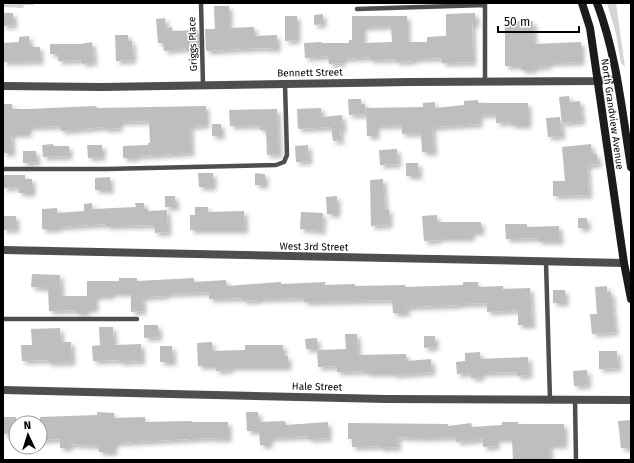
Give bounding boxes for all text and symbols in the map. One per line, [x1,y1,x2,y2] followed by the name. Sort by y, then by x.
[498,8,579,34] scale bar
[504,15,530,29] text: 50 m
[186,16,200,72] street label: Griggs Place
[598,58,626,170] street label: North Grandview Avenue
[277,66,343,80] street label: Bennett Street
[279,240,349,254] street label: West 3rd Street
[292,381,343,393] street label: Hale Street
[8,415,48,455] north arrow
[23,419,31,432] text: N

